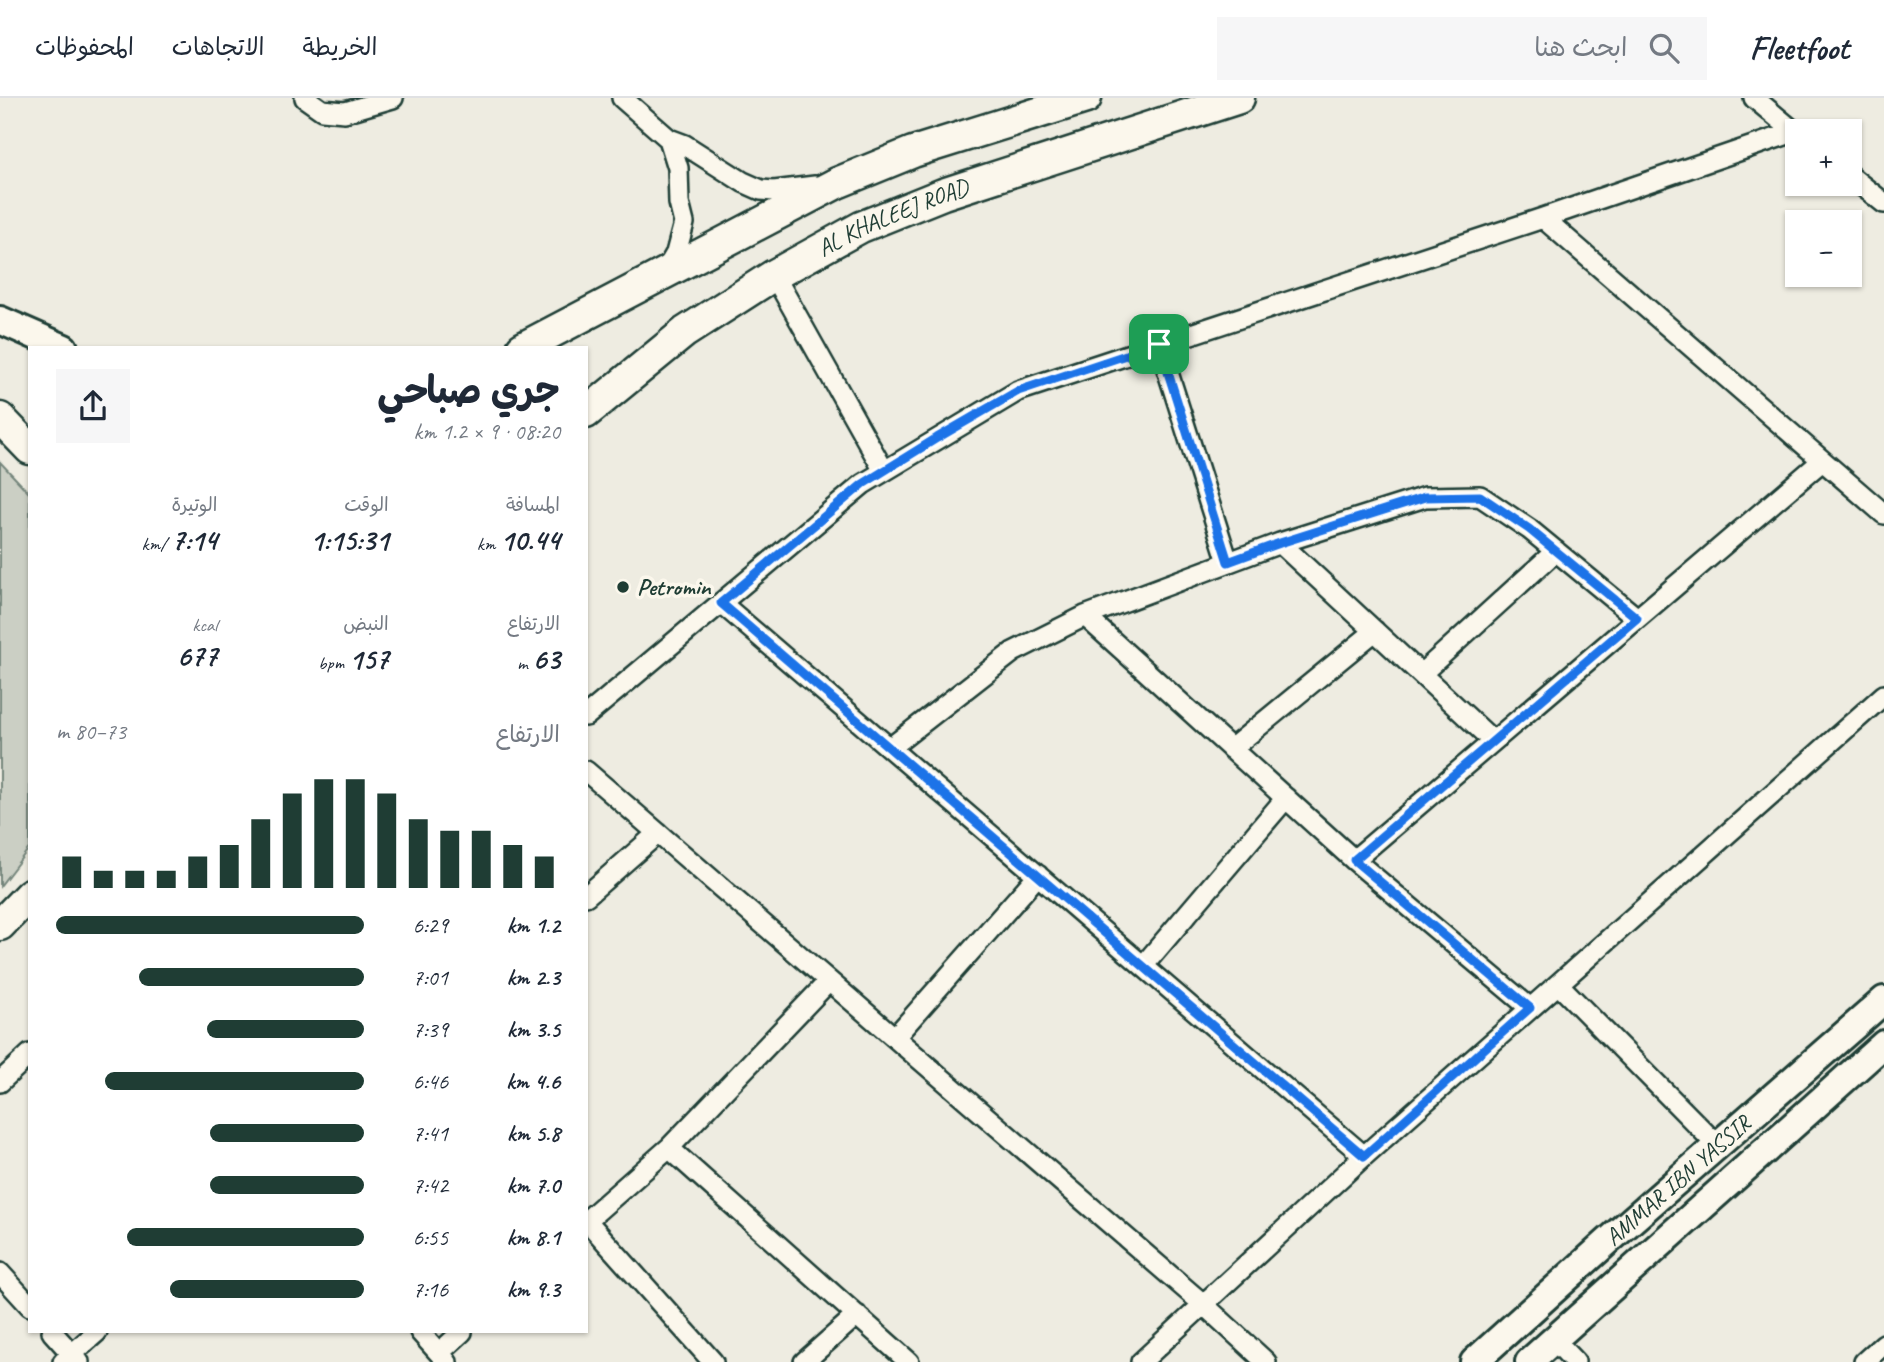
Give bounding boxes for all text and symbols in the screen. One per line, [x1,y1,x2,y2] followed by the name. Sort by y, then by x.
[1217,17,1707,80] search box
[1749,27,1849,69] text: Fleetfoot
[1645,29,1683,67] icon: search
[1534,31,1627,64] text: ابحث هنا
[35,32,134,62] text: المحفوظات
[172,32,265,62] text: الاتجاهات
[303,32,377,62] text: الخريطة
[1785,119,1862,287] map controls
[1785,119,1862,196] button: +
[812,171,974,263] street label: AL KHALEEJ ROAD
[1785,210,1862,287] button: −
[1129,314,1189,374] pin
[1140,325,1178,363] icon: arrive
[377,367,560,414] text: جري صباحي
[56,369,130,443] button: share
[414,417,560,446] text: 08:20 · 9 × 1.2 km
[171,493,217,517] text: الوتيرة
[344,493,389,517] text: الوقت
[506,493,560,517] text: المسافة
[171,521,217,559] text: 7:14
[310,521,389,559] text: 1:15:31
[500,521,560,559] text: 10.44
[142,532,171,556] text: /km
[477,532,500,556] text: km
[637,572,711,602] place label: Petromin
[615,579,631,595] marker: Petromin
[343,612,389,636] text: النبض
[507,612,560,636] text: الارتفاع
[192,613,217,637] text: kcal
[176,637,217,675] text: 677
[349,640,389,678] text: 157
[532,640,560,678] text: 63
[318,651,349,675] text: bpm
[517,651,532,675] text: m
[56,717,126,746] text: 73–80 m
[496,720,560,749] text: الارتفاع
[412,911,448,940] text: 6:29
[506,911,560,940] text: 1.2 km
[412,963,448,992] text: 7:01
[506,963,560,992] text: 2.3 km
[412,1015,448,1044] text: 7:39
[507,1015,560,1044] text: 3.5 km
[412,1067,448,1096] text: 6:46
[506,1067,560,1096] text: 4.6 km
[1598,1107,1758,1252] street label: AMMAR IBN YASSIR
[412,1119,448,1148] text: 7:41
[507,1119,560,1148] text: 5.8 km
[412,1171,448,1200] text: 7:42
[507,1171,560,1200] text: 7.0 km
[412,1223,448,1252] text: 6:55
[506,1223,560,1252] text: 8.1 km
[412,1275,448,1304] text: 7:16
[507,1275,560,1304] text: 9.3 km

